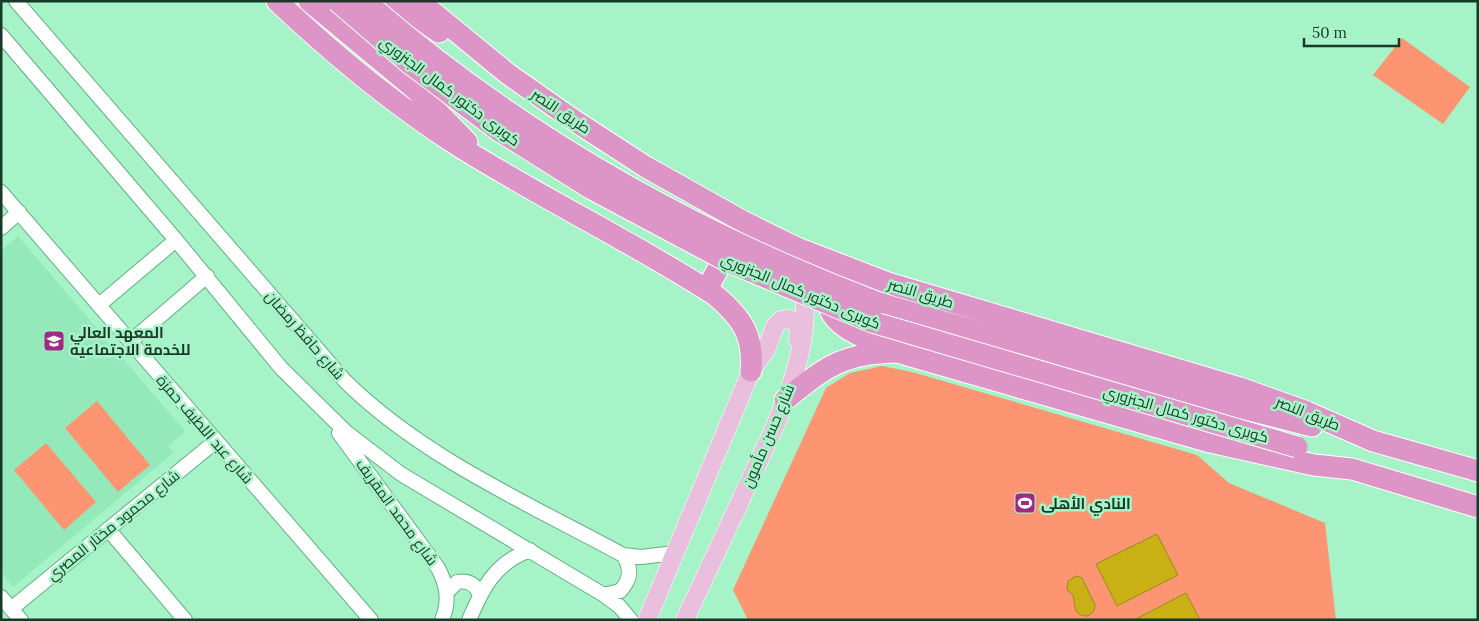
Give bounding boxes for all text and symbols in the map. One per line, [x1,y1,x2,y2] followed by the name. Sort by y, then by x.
[1304,15,1399,47] scale bar
[1312,23,1347,42] text: 50 m
[374,32,524,152] street label: كوبرى دكتور كمال الجنزوري
[526,84,594,139] street label: طريق النصر
[717,249,883,336] street label: كوبرى دكتور كمال الجنزوري
[885,274,956,313] street label: طريق النصر
[260,287,349,385] street label: شارع حافظ رمضان
[70,323,191,359] place label: المعهد العالي للخدمة الاجتماعيه
[42,329,66,353] school or university icon: المعهد العالي للخدمة الاجتماعيه
[151,371,257,489] street label: شارع عبد اللطيف حمزة
[738,381,800,491] street label: شارع حسن مأمون
[1100,381,1271,450] street label: كوبرى دكتور كمال الجنزوري
[1272,391,1343,435] street label: طريق النصر
[350,455,442,570] street label: شارع محمد المقريف
[43,466,185,587] street label: شارع محمود مختار المصري
[1013,491,1037,515] sports icon: النادي الأهلى
[1041,494,1131,516] place label: النادي الأهلى

